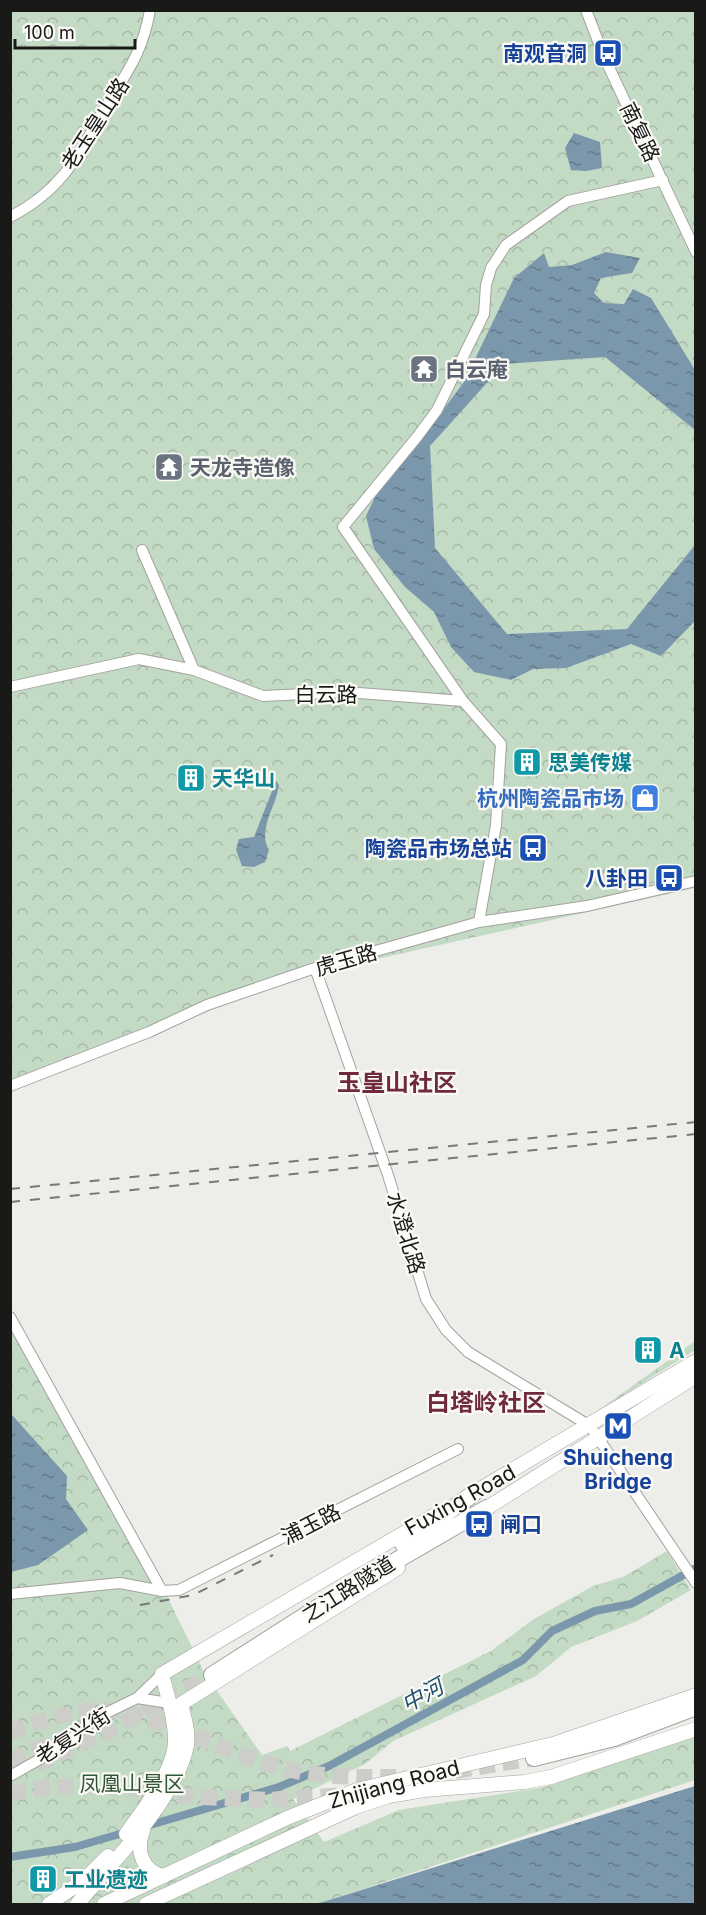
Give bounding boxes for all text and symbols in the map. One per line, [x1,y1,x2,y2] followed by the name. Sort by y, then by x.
[15,12,135,50] scale bar
[24,22,75,43] text: 100 m
[592,37,624,69] bus stop icon: 南观音洞
[503,41,587,66] place label: 南观音洞
[56,73,134,175] street label: 老玉皇山路
[615,98,665,166] street label: 南复路
[408,353,440,385] temple icon: 白云庵
[445,357,508,382] place label: 白云庵
[153,451,185,483] temple icon: 天龙寺造像
[190,455,295,480] place label: 天龙寺造像
[295,682,358,707] street label: 白云路
[511,746,543,778] building icon: 思美传媒
[548,750,632,775] place label: 思美传媒
[175,762,207,794] building icon: 天华山
[212,766,275,791] place label: 天华山
[629,782,661,814] shop icon: 杭州陶瓷品市场
[477,786,624,811] place label: 杭州陶瓷品市场
[517,832,549,864] bus stop icon: 陶瓷品市场总站
[365,836,512,861] place label: 陶瓷品市场总站
[653,862,685,894] bus stop icon: 八卦田
[585,866,648,891] place label: 八卦田
[312,939,380,981] street label: 虎玉路
[337,1068,457,1097] district label: 玉皇山社区
[382,1189,430,1277] street label: 水澄北路
[632,1334,664,1366] building icon: A
[669,1338,685,1363] place label: A
[426,1388,546,1417] district label: 白塔岭社区
[602,1410,634,1442] metro station icon: Shuicheng Bridge
[563,1445,673,1494] place label: Shuicheng Bridge
[400,1459,520,1541] street label: Fuxing Road
[277,1499,345,1549] street label: 浦玉路
[463,1508,495,1540] bus stop icon: 闸口
[500,1512,542,1537] place label: 闸口
[297,1551,399,1627] street label: 之江路隧道
[396,1671,451,1717] water label: 中河
[31,1703,115,1769] street label: 老复兴街
[326,1755,462,1813] street label: Zhijiang Road
[80,1771,185,1796] park label: 凤凰山景区
[27,1863,59,1895] building icon: 工业遗迹
[64,1867,148,1892] place label: 工业遗迹

